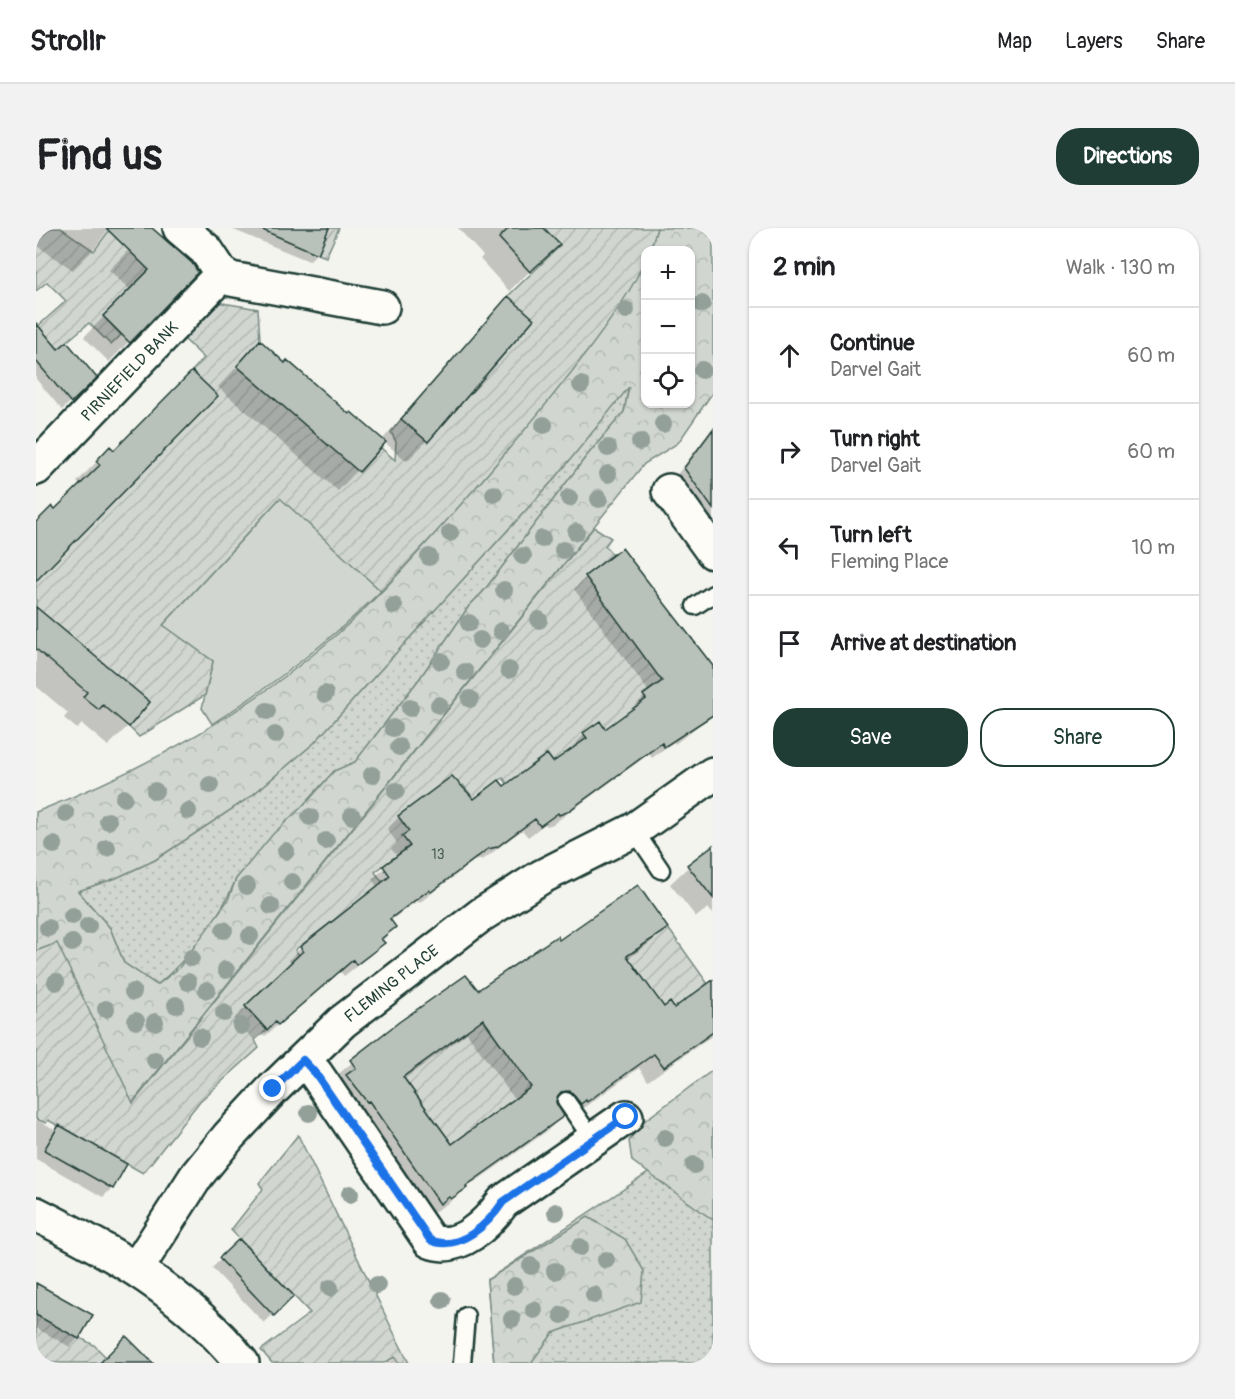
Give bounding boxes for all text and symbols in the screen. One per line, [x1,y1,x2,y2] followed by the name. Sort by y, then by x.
[30,24,105,59] text: Strollr
[997,28,1032,55] text: Map
[1065,28,1123,55] text: Layers
[1156,28,1205,55] text: Share
[1056,128,1199,185] button: Directions
[36,130,162,182] text: Find us
[641,246,695,408] map controls
[641,246,695,300] button: +
[773,251,835,283] text: 2 min
[1066,255,1175,280] text: Walk · 130 m
[641,300,695,354] button: −
[77,317,183,426] street label: PIRNIEFIELD BANK
[830,329,914,357] text: Continue
[773,339,806,372] icon: ahead
[1128,343,1175,368] text: 60 m
[641,354,695,408] button: locate
[830,357,921,382] text: Darvel Gait
[830,425,920,453] text: Turn right
[773,435,806,468] icon: right
[1128,439,1175,464] text: 60 m
[830,453,921,478] text: Darvel Gait
[830,521,912,549] text: Turn left
[773,531,806,564] icon: left
[1131,535,1175,560] text: 10 m
[830,549,948,574] text: Fleming Place
[773,627,806,660] icon: arrive
[830,629,1016,657] text: Arrive at destination
[773,708,968,767] button: Save
[980,708,1175,767] button: Share
[431,846,445,863] house number: 13
[340,941,443,1027] street label: FLEMING PLACE
[259,1075,285,1101] route end
[612,1103,638,1129] route start

